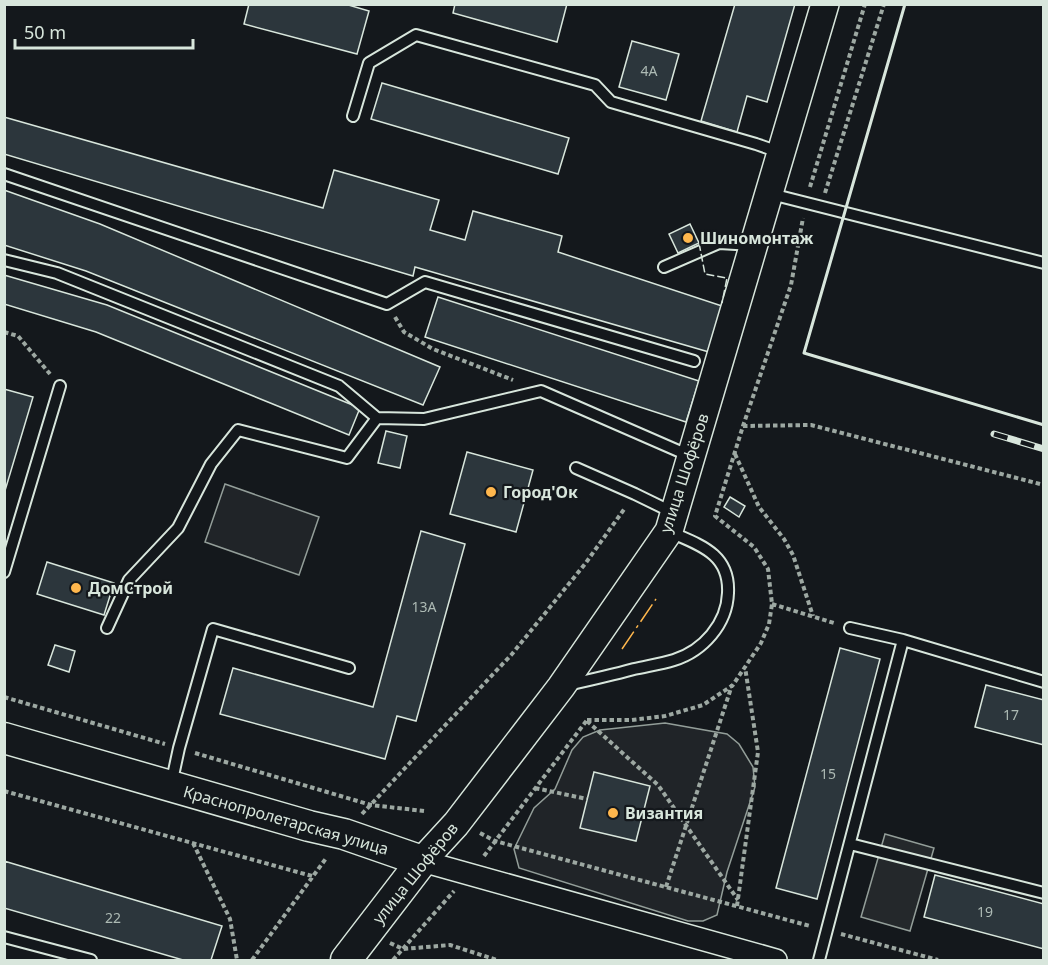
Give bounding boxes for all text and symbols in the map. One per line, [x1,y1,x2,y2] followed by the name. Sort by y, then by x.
[15,12,194,50] scale bar
[24,20,66,44] text: 50 m
[641,61,658,80] house number: 4А
[700,227,813,249] place label: Шиномонтаж
[681,231,695,245] marker: Шиномонтаж
[654,410,714,536] street label: улица Шофёров
[503,481,578,503] place label: Город'Ок
[484,485,498,499] marker: Город'Ок
[88,577,173,599] place label: ДомСтрой
[69,581,83,595] marker: ДомСтрой
[412,597,437,616] house number: 13А
[1003,705,1019,724] house number: 17
[820,764,836,783] house number: 15
[181,780,391,860] street label: Краснопролетарская улица
[625,802,703,824] place label: Византия
[606,806,620,820] marker: Византия
[367,818,463,928] street label: улица Шофёров
[977,902,993,921] house number: 19
[105,908,121,927] house number: 22

